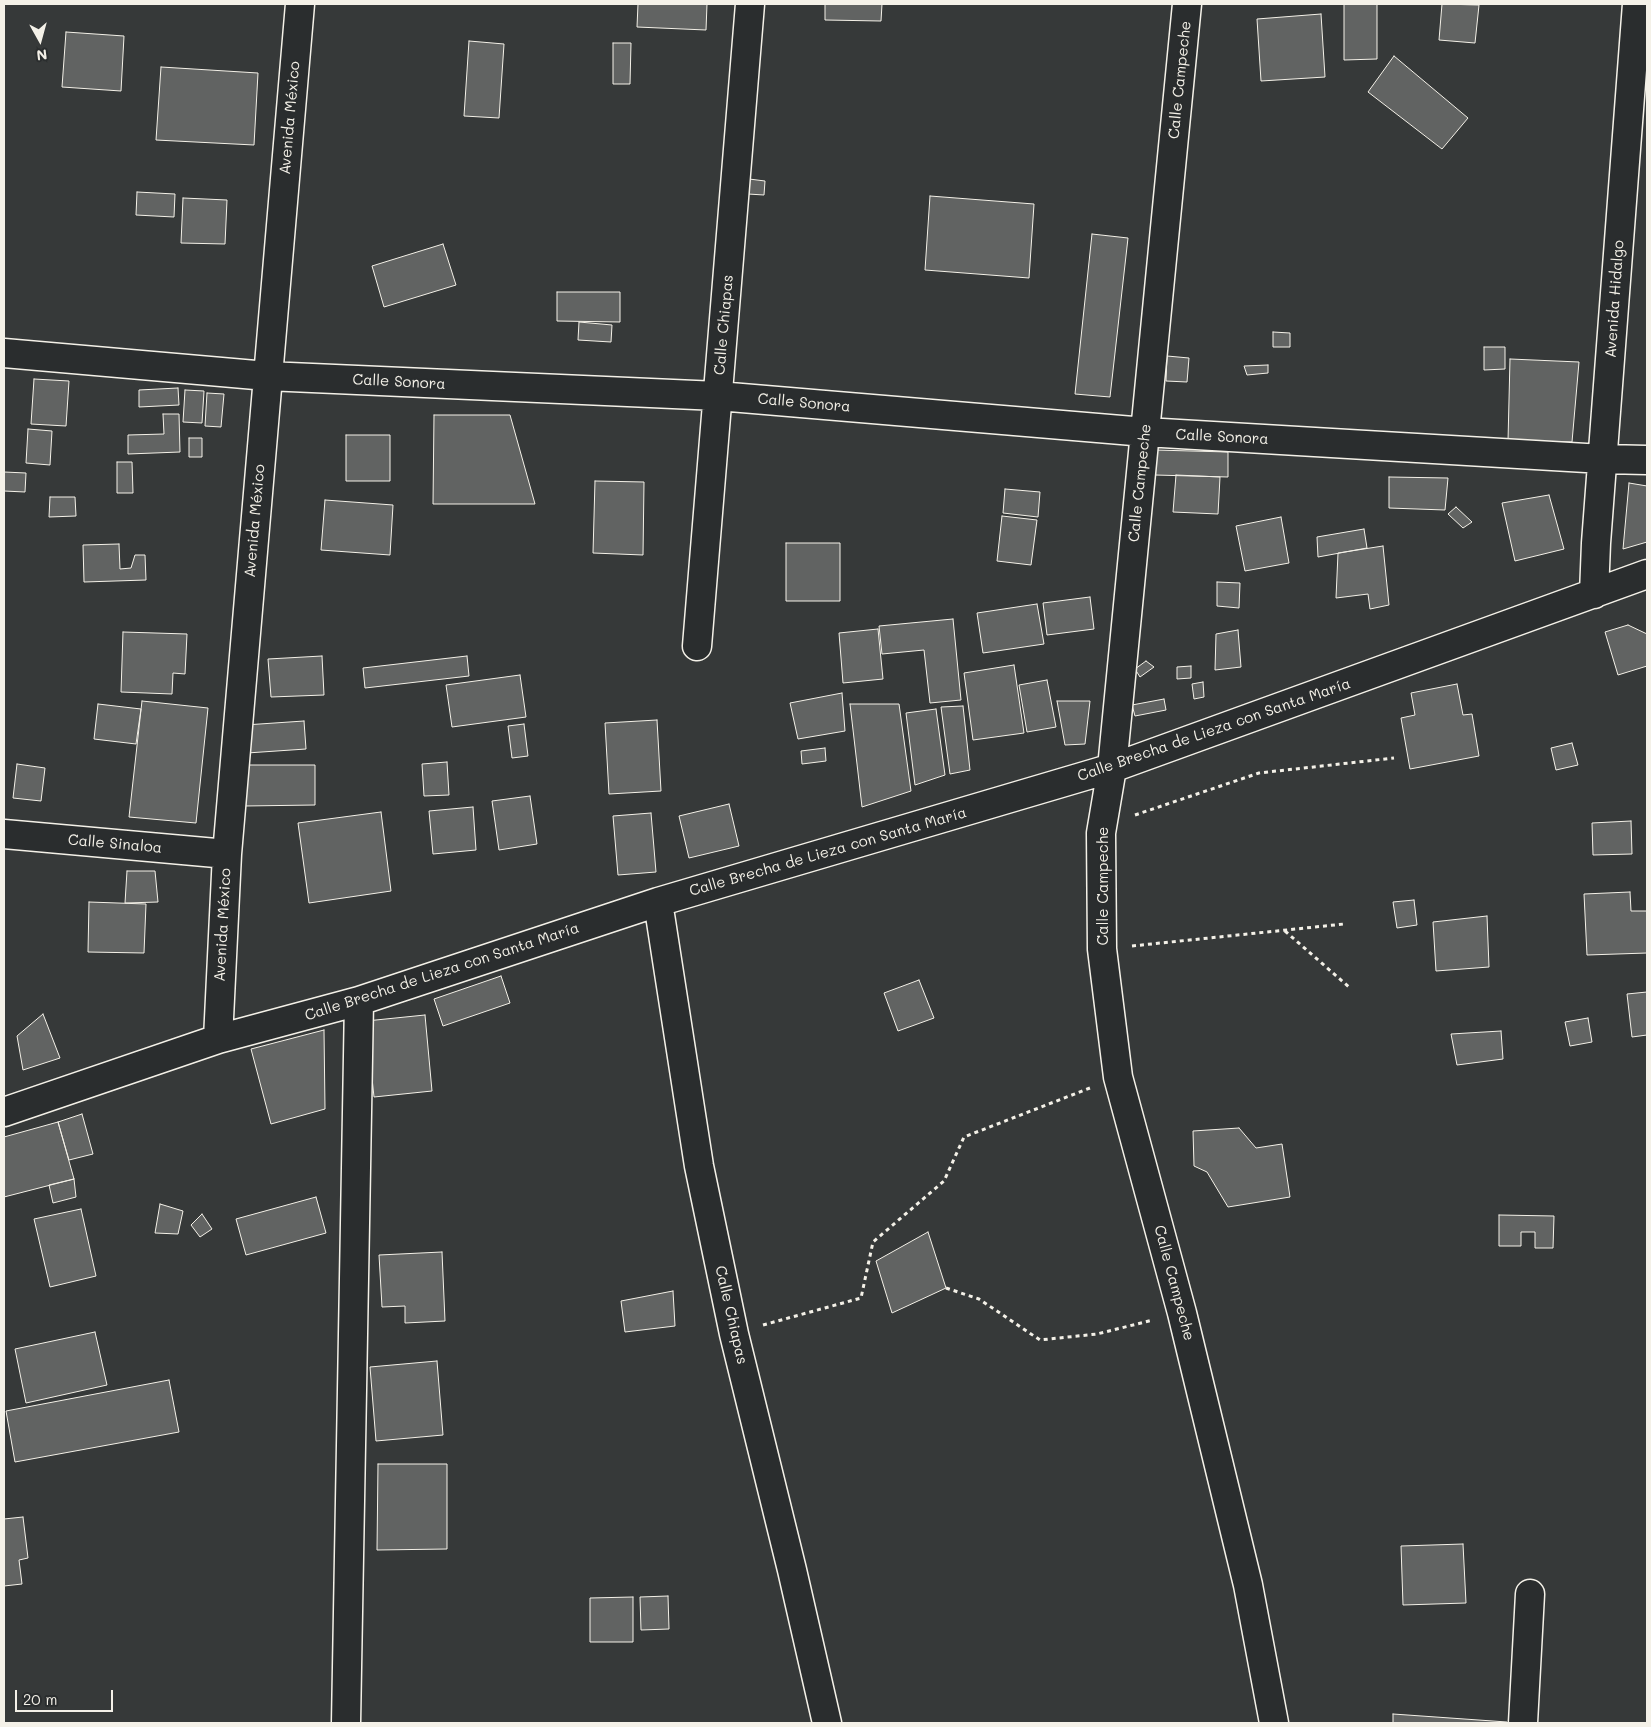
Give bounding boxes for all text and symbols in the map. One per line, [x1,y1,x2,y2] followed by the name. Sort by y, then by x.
[15,15,65,65] north arrow
[1165,20,1195,140] street label: Calle Campeche
[35,45,48,65] text: N
[276,61,304,175] street label: Avenida México
[1602,239,1628,359] street label: Avenida Hidalgo
[711,274,737,376] street label: Calle Chiapas
[352,371,446,393] street label: Calle Sonora
[757,390,851,416] street label: Calle Sonora
[1125,423,1155,543] street label: Calle Campeche
[1175,426,1269,448] street label: Calle Sonora
[241,464,269,578] street label: Avenida México
[1075,675,1353,785] street label: Calle Brecha de Lieza con Santa María
[687,804,969,900] street label: Calle Brecha de Lieza con Santa María
[1094,827,1112,945] street label: Calle Campeche
[67,831,163,857] street label: Calle Sinaloa
[211,868,235,982] street label: Avenida México
[302,919,582,1025] street label: Calle Brecha de Lieza con Santa María
[1150,1223,1198,1343] street label: Calle Campeche
[711,1264,751,1366] street label: Calle Chiapas
[18,1680,115,1712] scale bar
[23,1689,57,1709] text: 20 m

